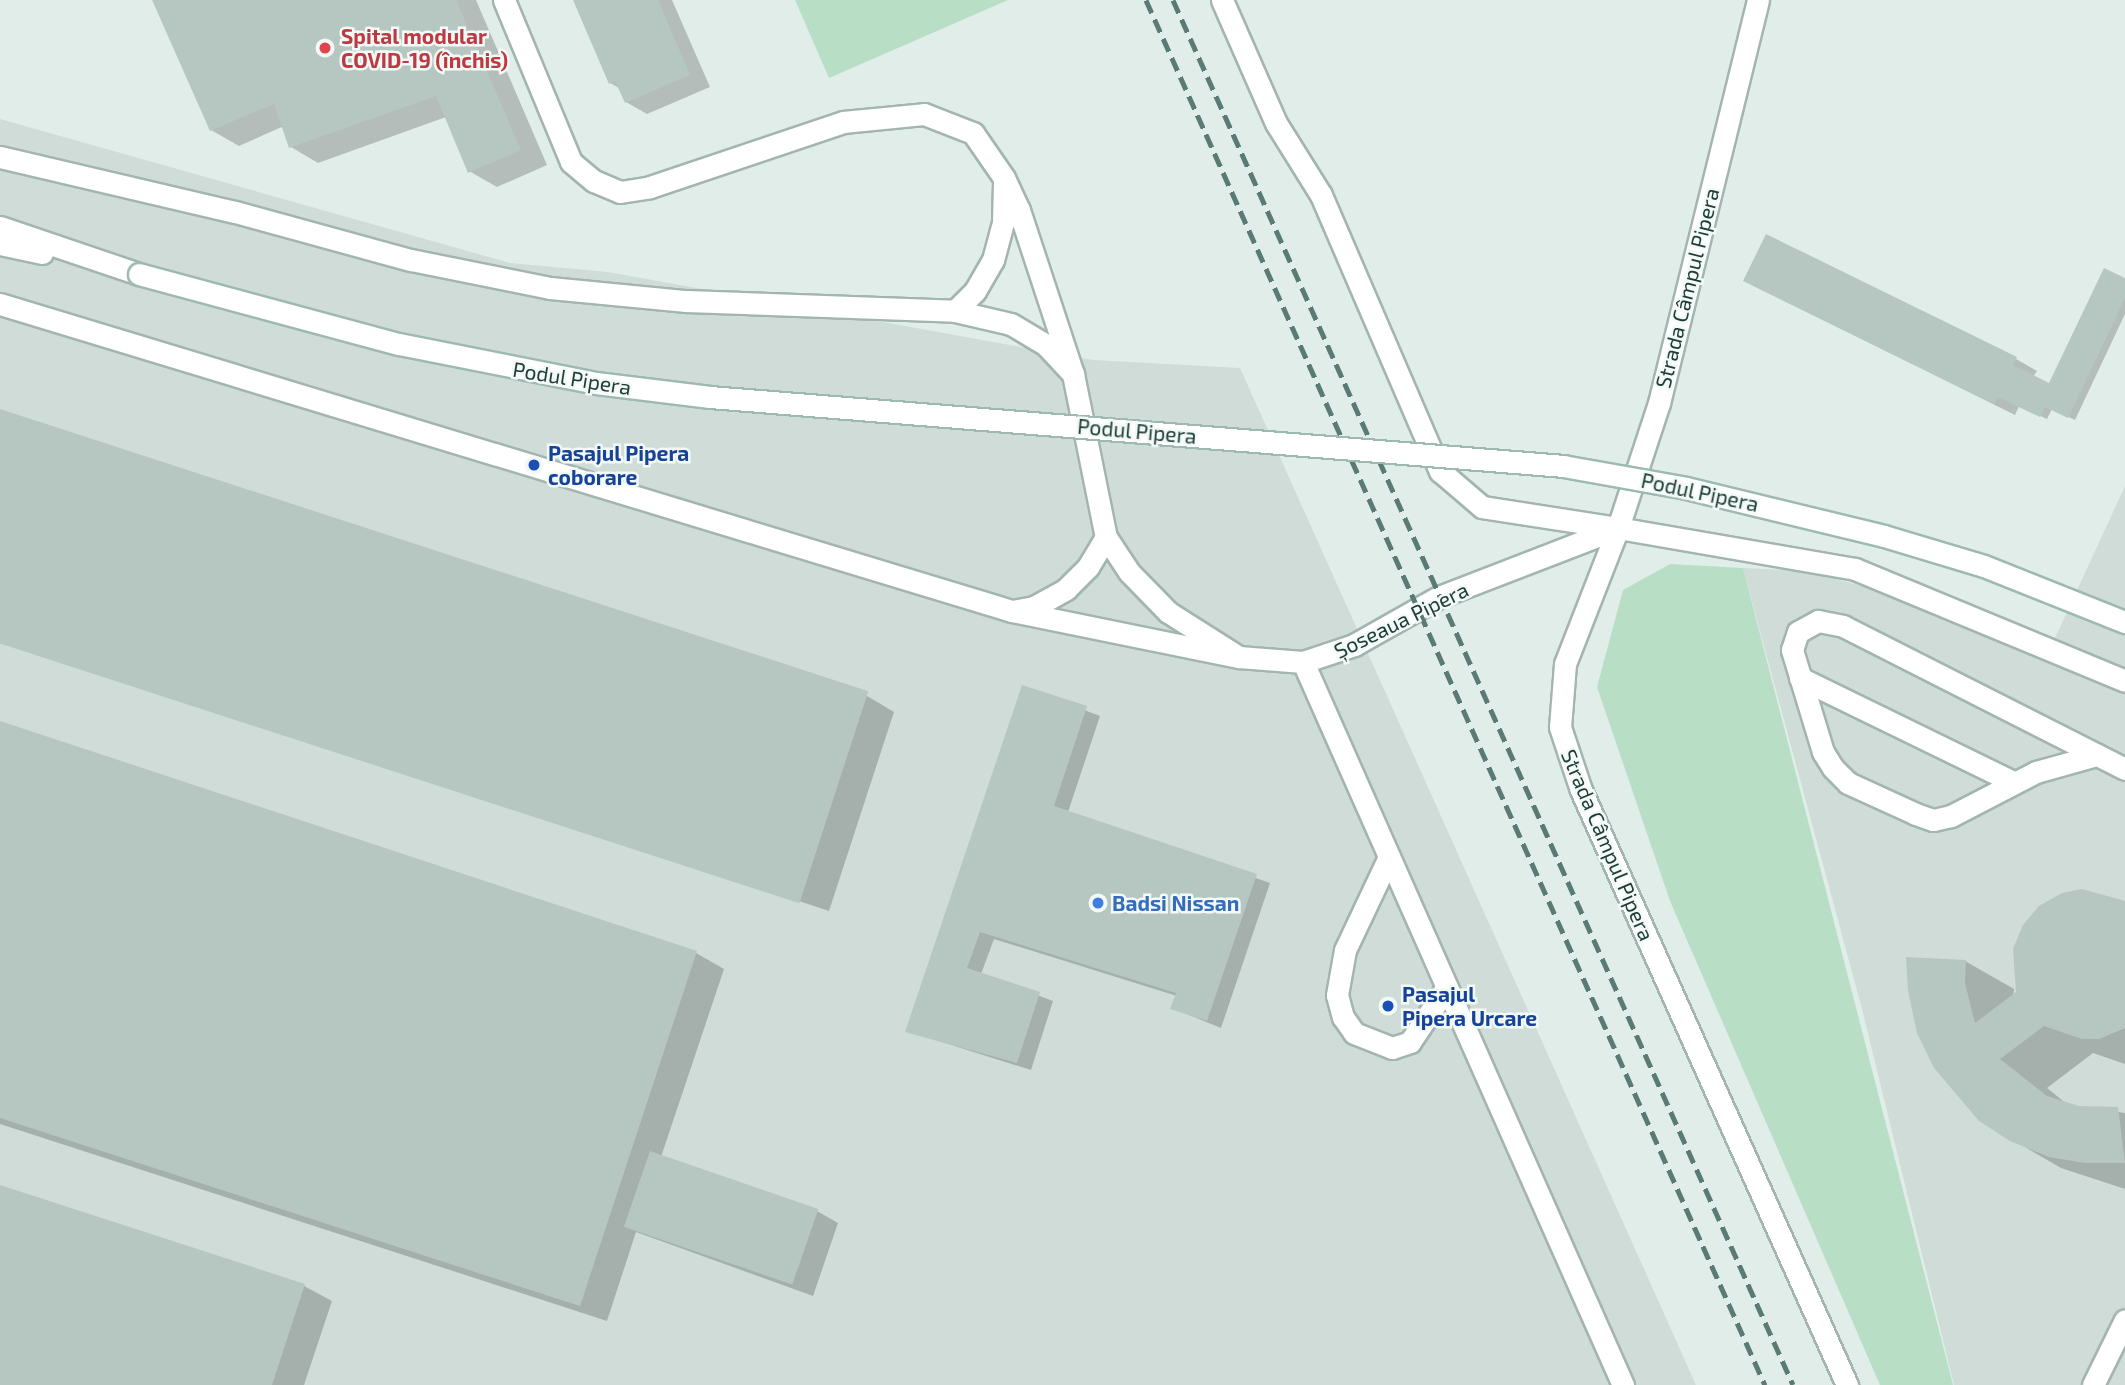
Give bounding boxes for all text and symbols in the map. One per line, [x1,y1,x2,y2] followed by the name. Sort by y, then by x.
[341,23,508,73] place label: Spital modular COVID-19 (închis)
[315,38,335,58] marker: Spital modular COVID-19 (închis)
[1650,185,1724,391] street label: Strada Câmpul Pipera
[511,356,633,400] street label: Podul Pipera
[1076,413,1198,449] street label: Podul Pipera
[548,440,690,490] place label: Pasajul Pipera coborare
[526,457,542,473] marker: Pasajul Pipera coborare
[1639,467,1761,517] street label: Podul Pipera
[1330,577,1472,663] street label: Șoseaua Pipera
[1556,745,1660,945] street label: Strada Câmpul Pipera
[1112,890,1239,916] place label: Badsi Nissan
[1090,895,1106,911] marker: Badsi Nissan
[1402,981,1537,1031] place label: Pasajul Pipera Urcare
[1380,998,1396,1014] marker: Pasajul Pipera Urcare

